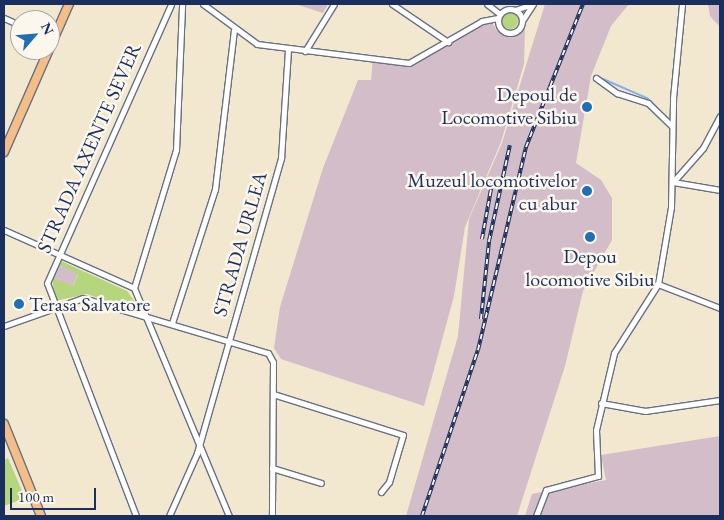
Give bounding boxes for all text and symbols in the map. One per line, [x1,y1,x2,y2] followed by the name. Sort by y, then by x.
[10,10,60,60] north arrow
[37,20,58,38] text: N
[32,39,146,257] street label: STRADA AXENTE SEVER
[441,83,577,130] place label: Depoul de Locomotive Sibiu
[581,101,593,113] marker: Depoul de Locomotive Sibiu
[407,168,577,215] place label: Muzeul locomotivelor cu abur
[208,169,272,319] street label: STRADA URLEA
[581,185,593,197] marker: Muzeul locomotivelor cu abur
[584,231,596,243] marker: Depou locomotive Sibiu
[526,245,654,292] place label: Depou locomotive Sibiu
[29,292,150,316] place label: Terasa Salvatore
[13,298,25,310] marker: Terasa Salvatore
[12,478,99,510] scale bar
[18,487,54,506] text: 100 m

